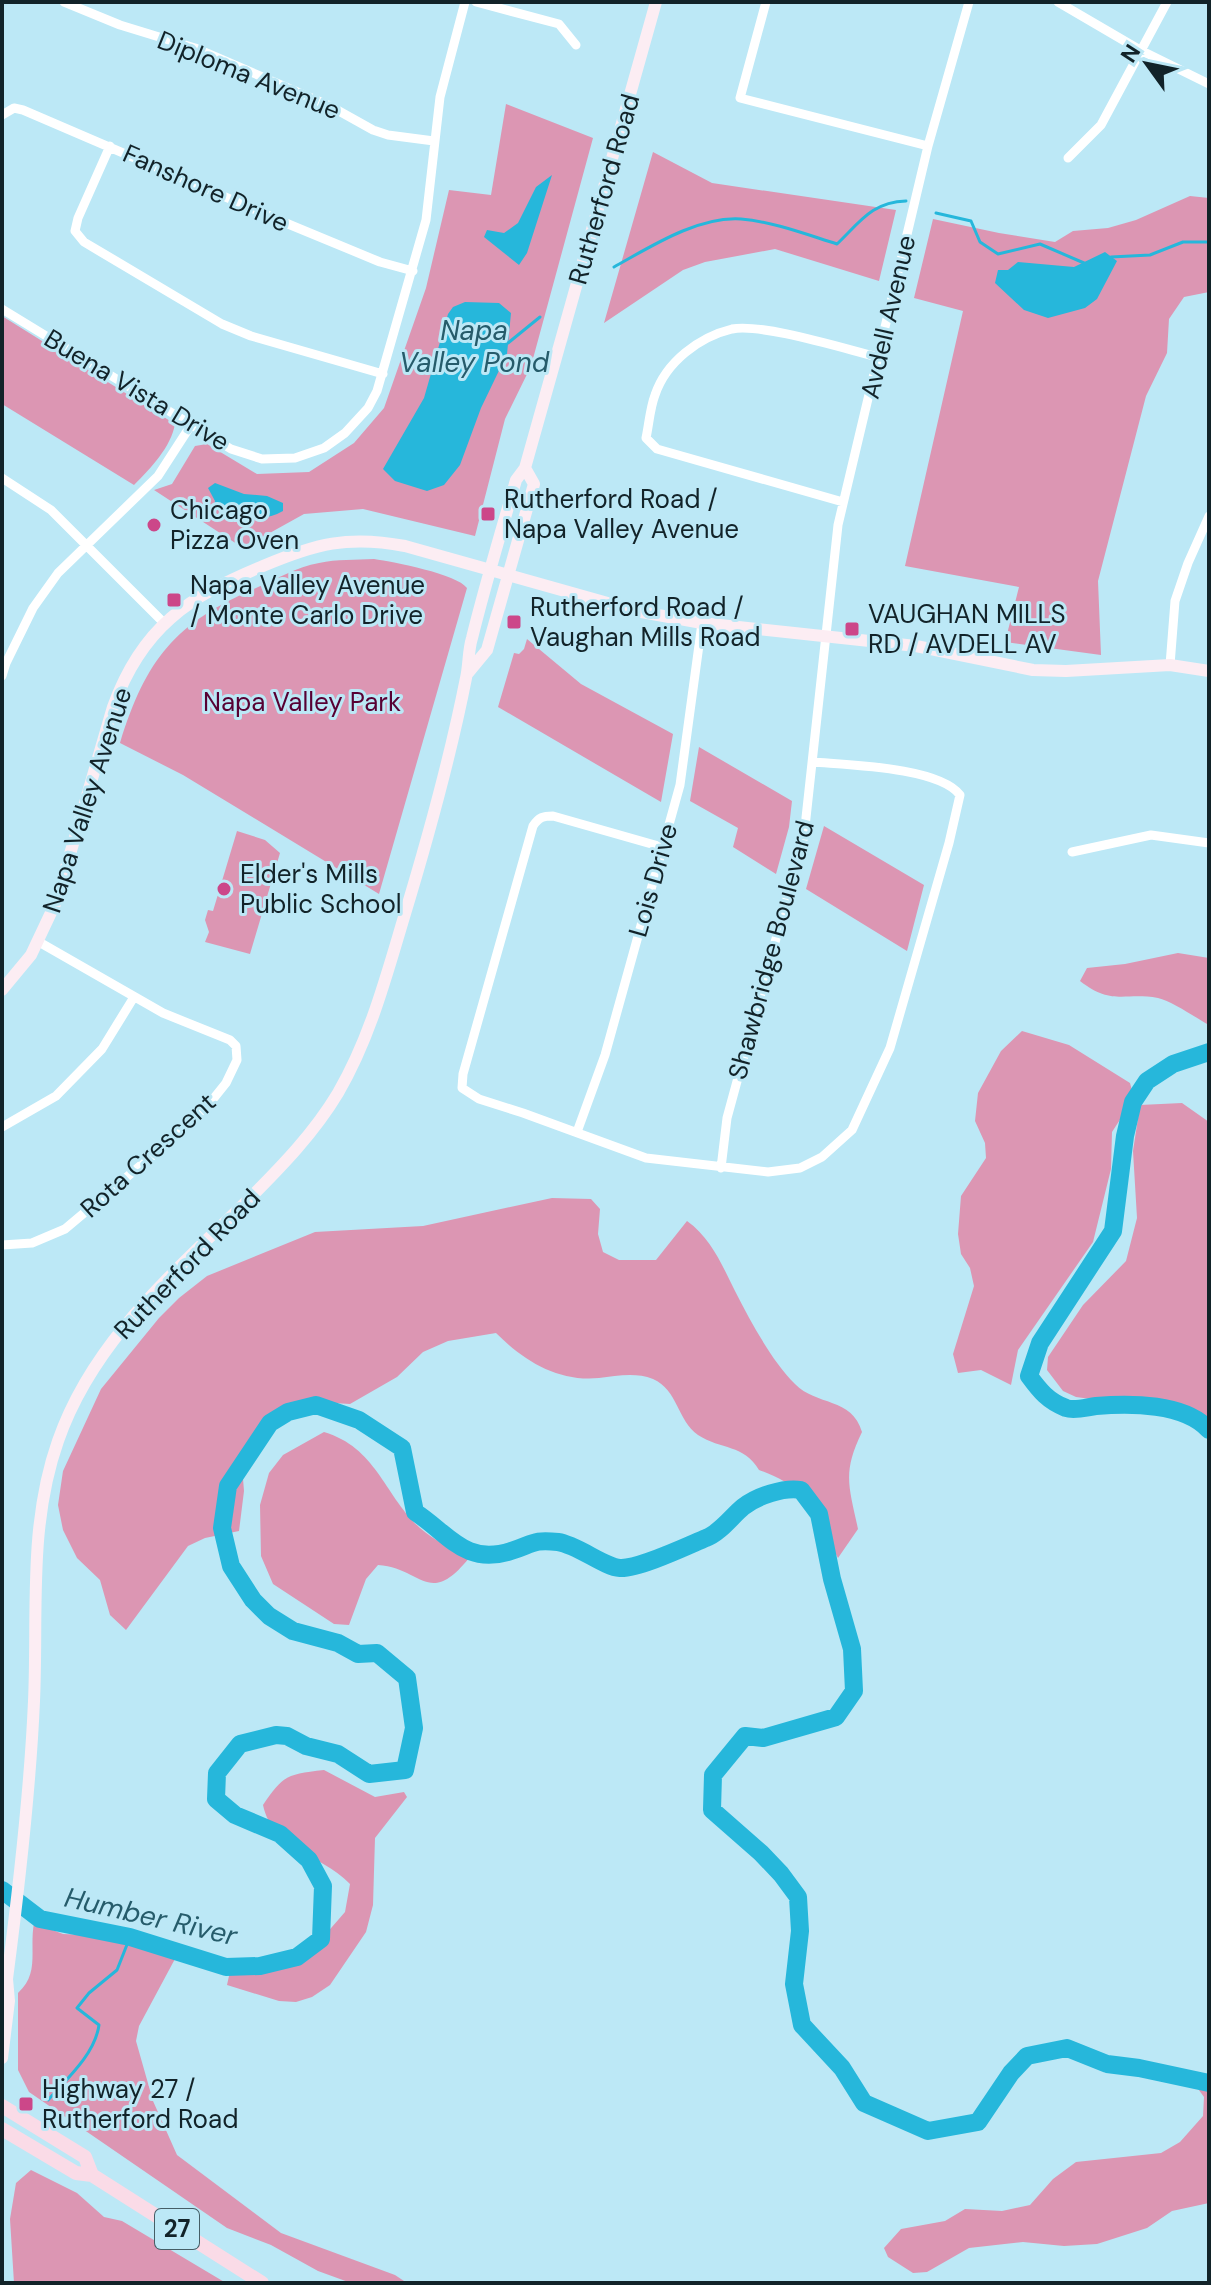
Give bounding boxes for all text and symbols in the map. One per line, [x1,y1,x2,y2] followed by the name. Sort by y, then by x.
[153,23,345,127] street label: Diploma Avenue
[1107,24,1187,104] north arrow
[1114,39,1147,68] text: N
[561,90,647,288] street label: Rutherford Road
[118,136,294,240] street label: Fanshore Drive
[853,232,923,402] street label: Avdell Avenue
[399,312,550,381] water label: Napa Valley Pond
[38,321,236,459] street label: Buena Vista Drive
[504,482,739,546] place label: Rutherford Road / Napa Valley Avenue
[170,493,299,557] place label: Chicago Pizza Oven
[479,505,497,523] marker: Rutherford Road / Napa Valley Avenue
[145,516,163,534] marker: Chicago Pizza Oven
[190,568,425,632] place label: Napa Valley Avenue / Monte Carlo Drive
[530,590,761,654] place label: Rutherford Road / Vaughan Mills Road
[165,591,183,609] marker: Napa Valley Avenue / Monte Carlo Drive
[868,597,1066,661] place label: VAUGHAN MILLS RD / AVDELL AV
[505,613,523,631] marker: Rutherford Road / Vaughan Mills Road
[843,620,861,638] marker: VAUGHAN MILLS RD / AVDELL AV
[35,683,139,917] street label: Napa Valley Avenue
[203,685,401,719] park label: Napa Valley Park
[720,817,822,1083] street label: Shawbridge Boulevard
[621,819,685,941] street label: Lois Drive
[240,857,402,921] place label: Elder's Mills Public School
[215,880,233,898] marker: Elder's Mills Public School
[73,1085,223,1225] street label: Rota Crescent
[107,1182,267,1346] street label: Rutherford Road
[61,1879,241,1954] water label: Humber River
[42,2072,238,2136] place label: Highway 27 / Rutherford Road
[17,2095,35,2113] marker: Highway 27 / Rutherford Road
[155,2209,199,2249] road number: 27

